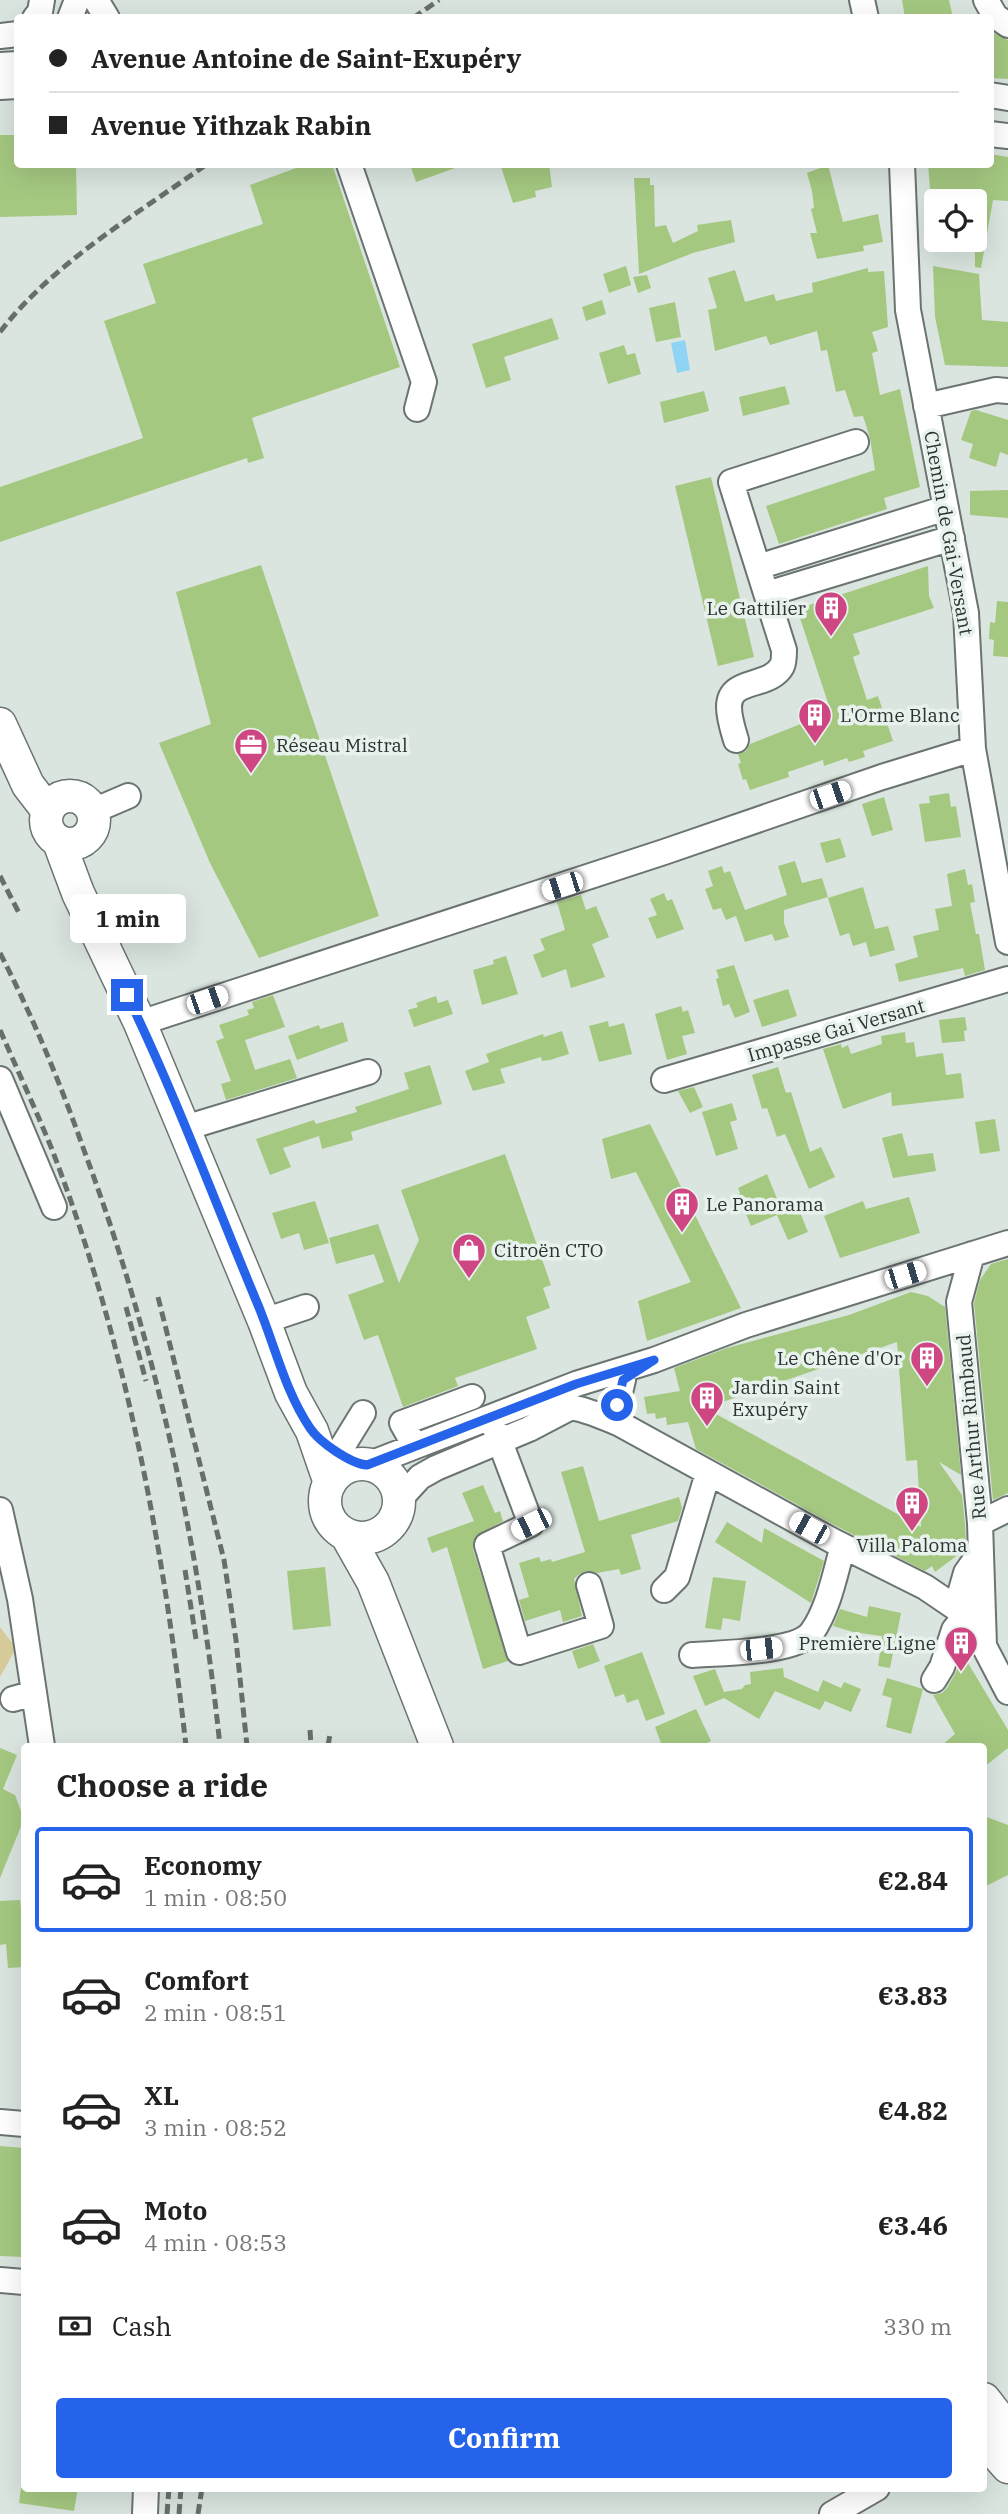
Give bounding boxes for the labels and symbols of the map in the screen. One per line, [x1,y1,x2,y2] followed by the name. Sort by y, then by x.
[919,429,979,637] street label: Chemin de Gai-Versant
[812,589,850,638] building icon: Le Gattilier
[707,596,807,620] place label: Le Gattilier
[796,696,834,745] building icon: L'Orme Blanc
[840,703,960,727] place label: L'Orme Blanc
[232,726,270,775] office icon: Réseau Mistral
[276,733,408,757] place label: Réseau Mistral
[807,778,854,812] car
[539,870,586,902] car
[69,894,185,942] callout: 1 min
[111,979,143,1011] route end
[184,983,231,1017] car
[745,993,928,1067] street label: Impasse Gai Versant
[663,1185,701,1234] building icon: Le Panorama
[706,1192,824,1216] place label: Le Panorama
[450,1231,488,1280] shop icon: Citroën CTO
[494,1238,603,1262] place label: Citroën CTO
[882,1259,929,1291] car
[951,1333,991,1521] street label: Rue Arthur Rimbaud
[908,1339,946,1388] building icon: Le Chêne d'Or
[777,1346,903,1370] place label: Le Chêne d'Or
[732,1375,840,1421] place label: Jardin Saint Exupéry
[688,1379,726,1428] building icon: Jardin Saint Exupéry
[601,1389,633,1421] route start
[893,1484,931,1533] building icon: Villa Paloma
[508,1505,555,1543] car
[786,1509,833,1547] car
[856,1533,968,1557] place label: Villa Paloma
[942,1624,980,1673] building icon: Première Ligne
[798,1631,936,1655] place label: Première Ligne
[740,1636,783,1662] car

